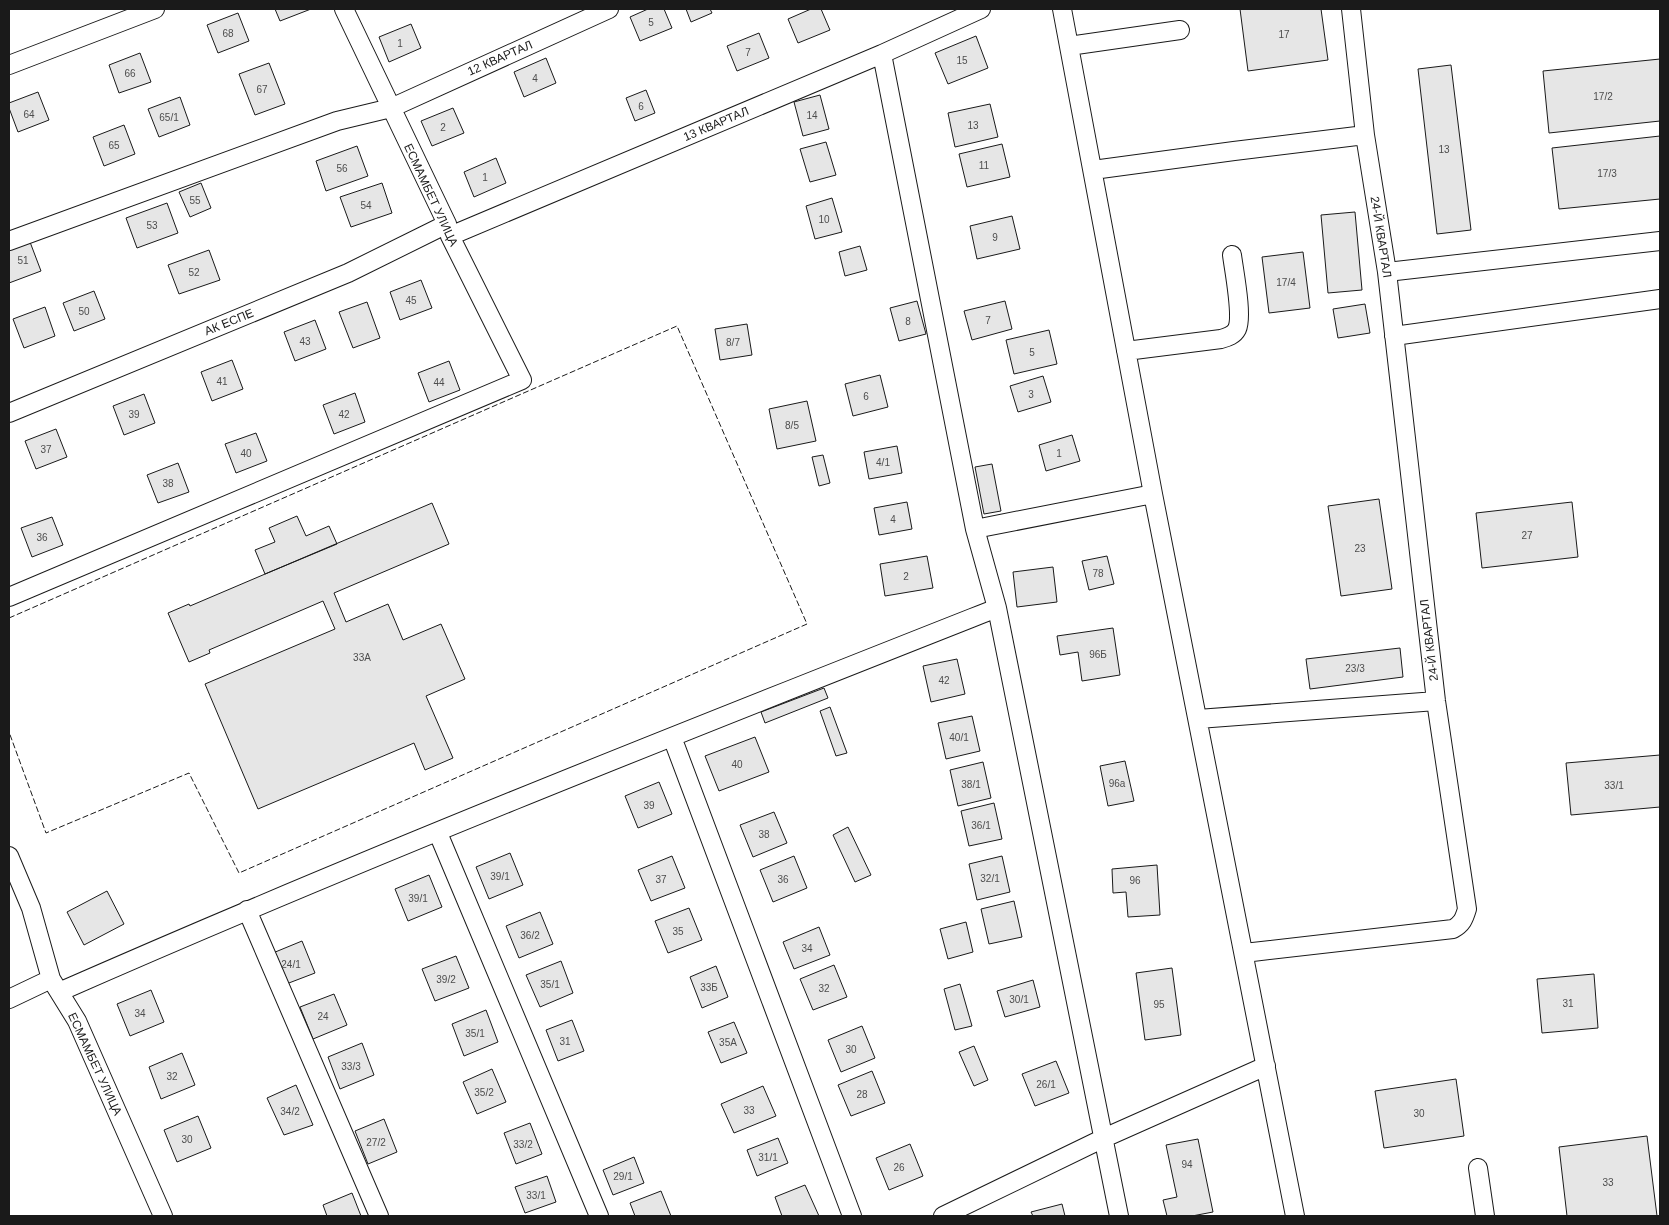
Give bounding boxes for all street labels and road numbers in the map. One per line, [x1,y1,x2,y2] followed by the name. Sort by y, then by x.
[465,37,535,79] street label: 12 КВАРТАЛ
[681,104,751,144] street label: 13 КВАРТАЛ
[401,141,461,249] street label: ЕСМАМБЕТ УЛИЦА
[1368,195,1395,279] street label: 24-Й КВАРТАЛ
[202,306,256,338] street label: АК ЕСПЕ
[1416,598,1441,682] street label: 24-Й КВАРТАЛ
[65,1010,125,1118] street label: ЕСМАМБЕТ УЛИЦА

